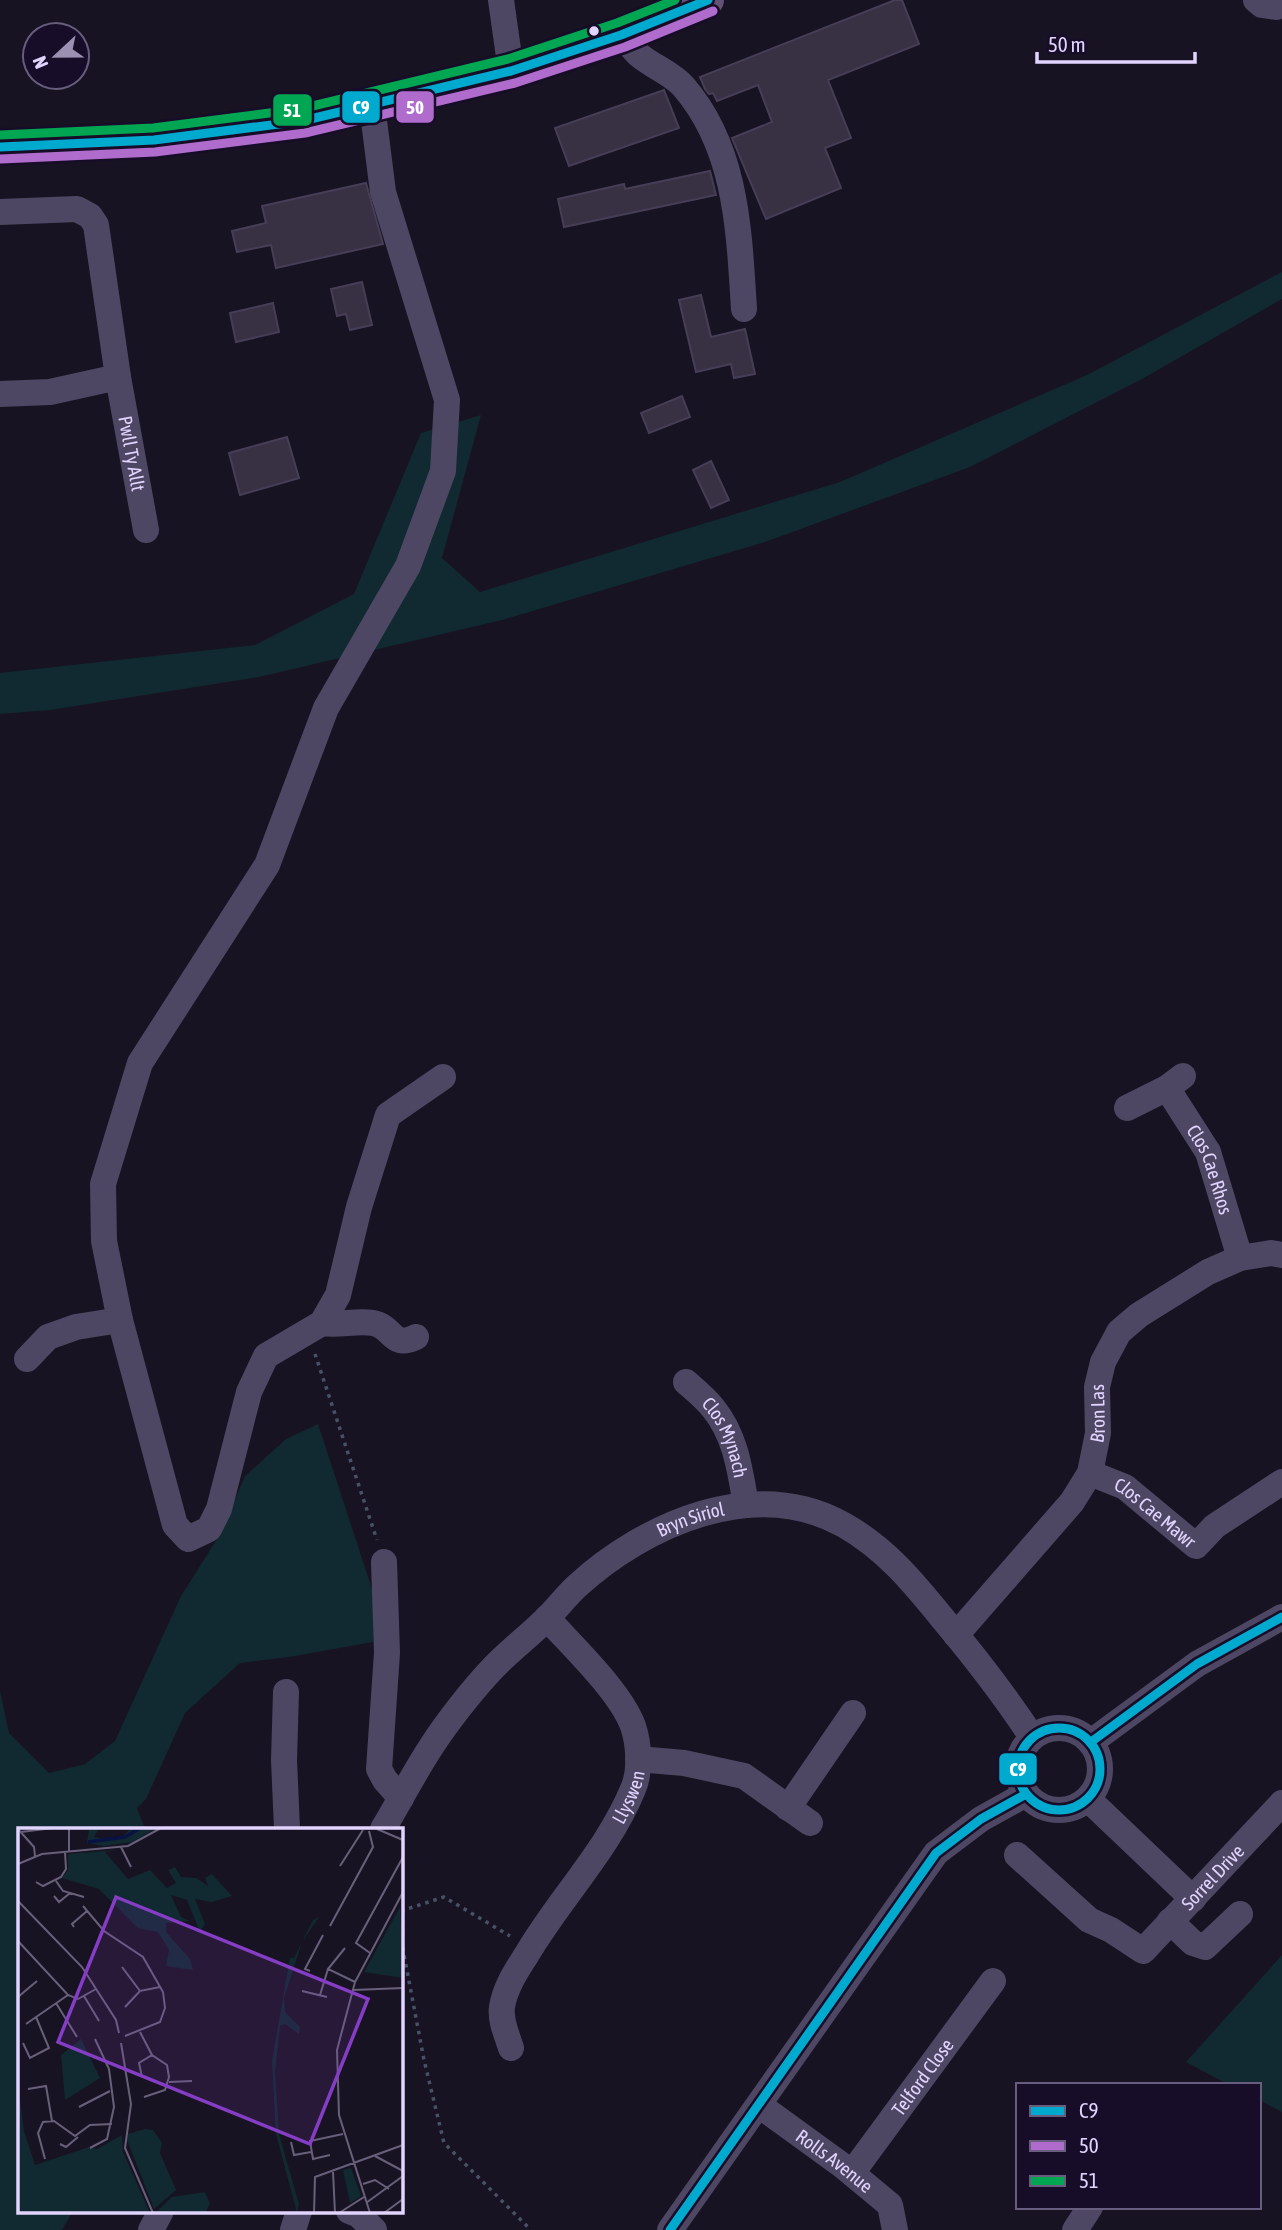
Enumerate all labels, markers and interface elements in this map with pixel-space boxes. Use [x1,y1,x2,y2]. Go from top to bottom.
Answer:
north arrow [21,21,91,91]
scale bar [1037,21,1194,65]
unlabelled marker [587,24,601,38]
text: 50 m [1048,32,1086,56]
text: N [28,53,53,72]
line badge: C9 [341,90,381,124]
line badge: 50 [395,90,435,124]
line badge: 51 [272,93,313,127]
text: C9 [352,96,370,118]
text: 50 [406,96,424,118]
text: 51 [283,99,301,121]
street label: Pwll Ty Allt [114,414,150,493]
street label: Clos Cae Rhos [1182,1120,1237,1217]
street label: Bron Las [1085,1384,1109,1445]
street label: Clos Mynach [698,1392,752,1480]
street label: Clos Cae Mawr [1112,1473,1201,1552]
street label: Bryn Siriol [653,1497,726,1541]
line badge: C9 [998,1752,1038,1786]
text: C9 [1009,1758,1027,1780]
street label: Llyswen [607,1769,649,1827]
inset map [18,1828,402,2212]
street label: Sorrel Drive [1177,1840,1248,1914]
street label: Telford Close [887,2034,958,2120]
legend [1016,2083,1261,2209]
text: C9 [1079,2098,1098,2122]
street label: Rolls Avenue [792,2125,877,2197]
text: 50 [1079,2133,1099,2157]
text: 51 [1079,2168,1099,2192]

